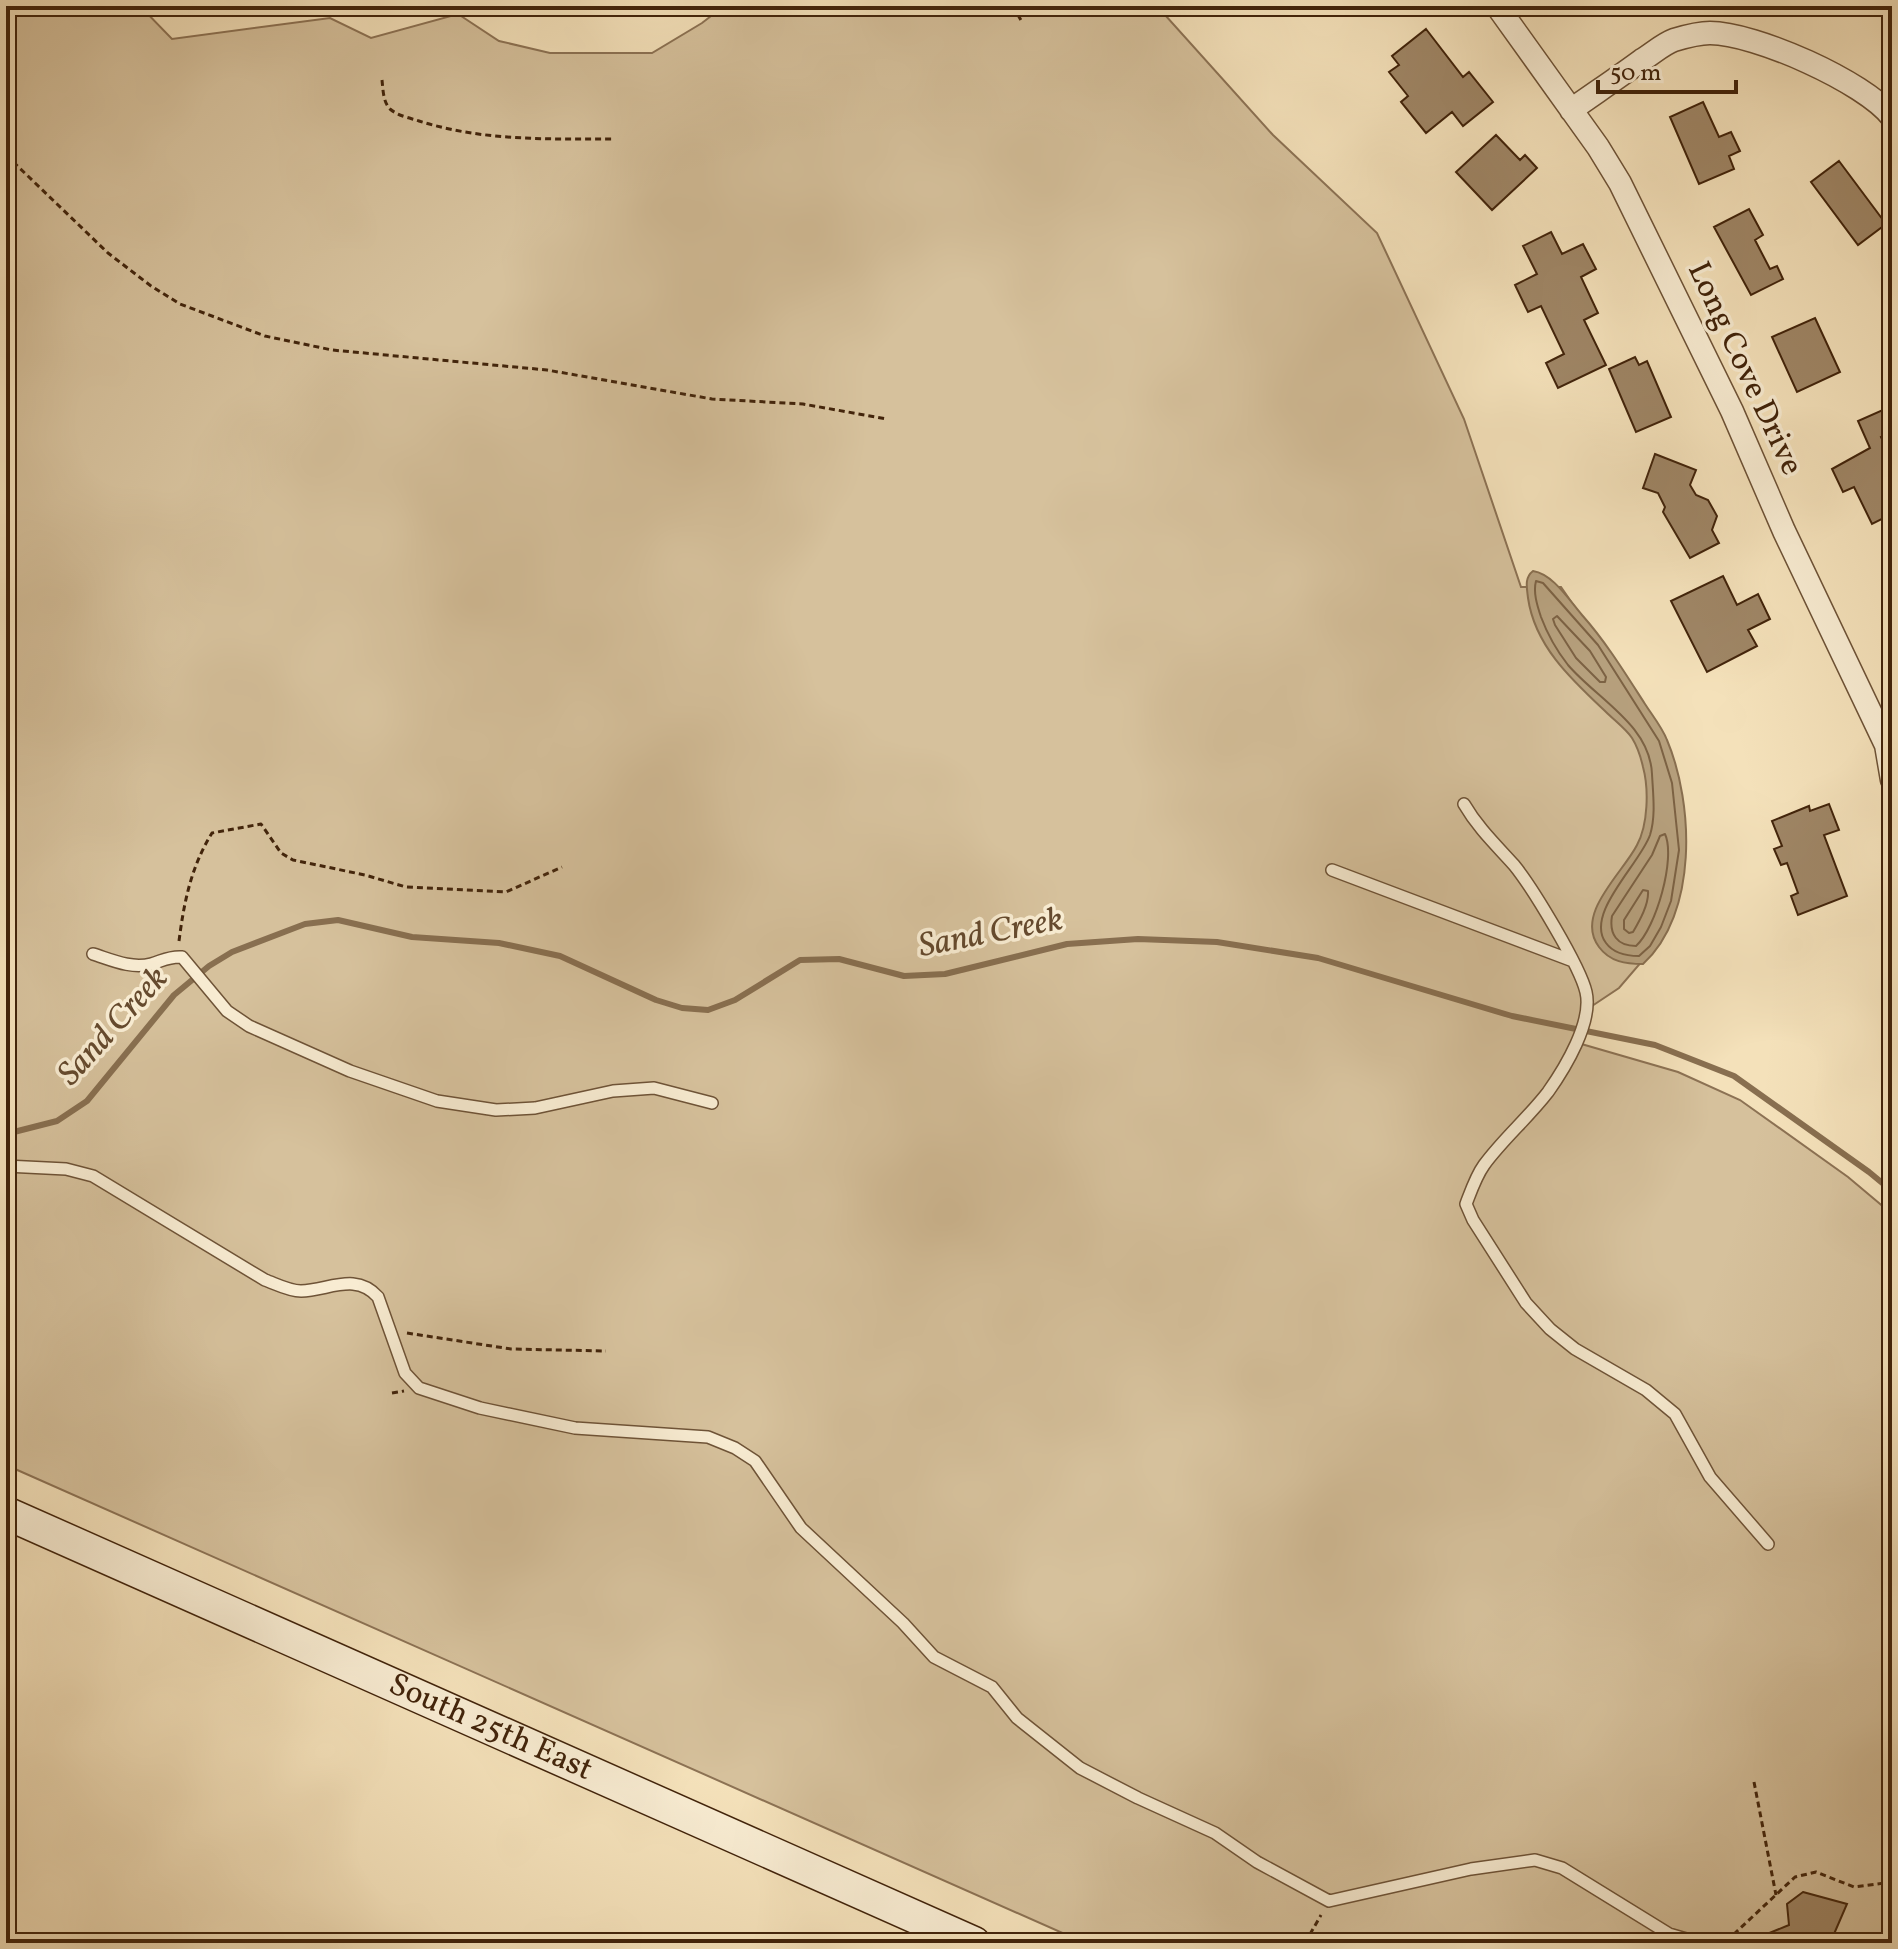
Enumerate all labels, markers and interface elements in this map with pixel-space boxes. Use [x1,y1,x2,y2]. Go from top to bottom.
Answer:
scale bar [1598,44,1736,94]
text: 50 m [1610,57,1662,91]
street label: Long Cove Drive [1675,255,1813,483]
water label: Sand Creek [915,897,1067,971]
water label: Sand Creek [48,957,180,1097]
street label: South 25th East [381,1664,599,1793]

